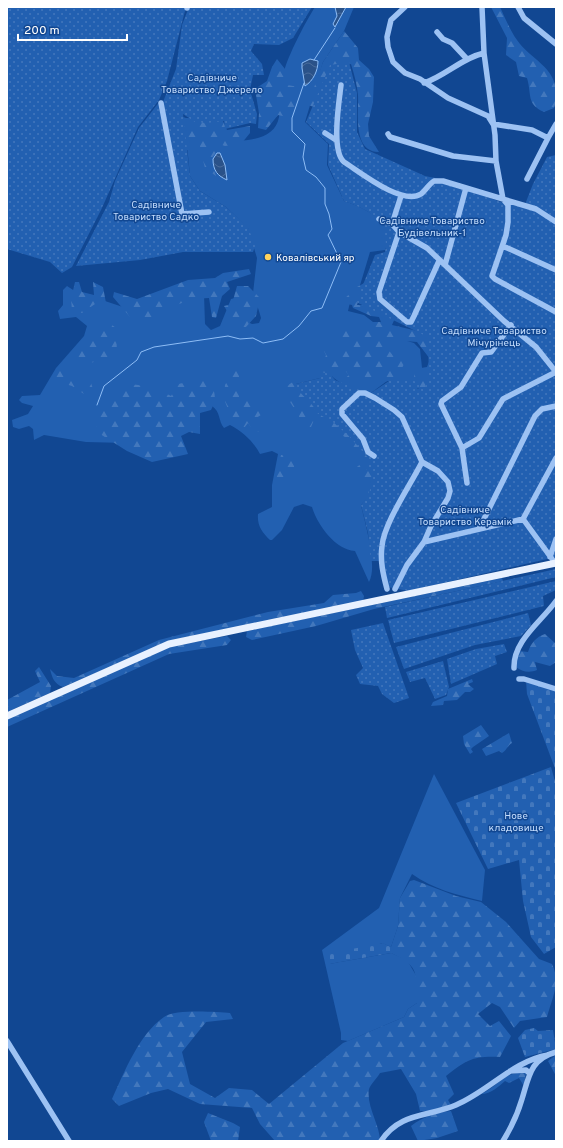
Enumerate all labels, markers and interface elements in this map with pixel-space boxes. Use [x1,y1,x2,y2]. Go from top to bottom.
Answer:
scale bar [18,16,127,42]
text: 200 m [24,23,60,39]
park label: Садівниче Товариство Джерело [161,72,263,97]
park label: Садівниче Товариство Садко [113,199,199,224]
park label: Садівниче Товариство Будівельник-1 [379,215,485,240]
marker: Ковалівський яр [263,252,273,262]
place label: Ковалівський яр [276,252,355,265]
park label: Садівниче Товариство Мічурінець [441,325,547,350]
park label: Садівниче Товариство Керамік [418,504,512,529]
park label: Нове кладовище [488,810,544,835]

